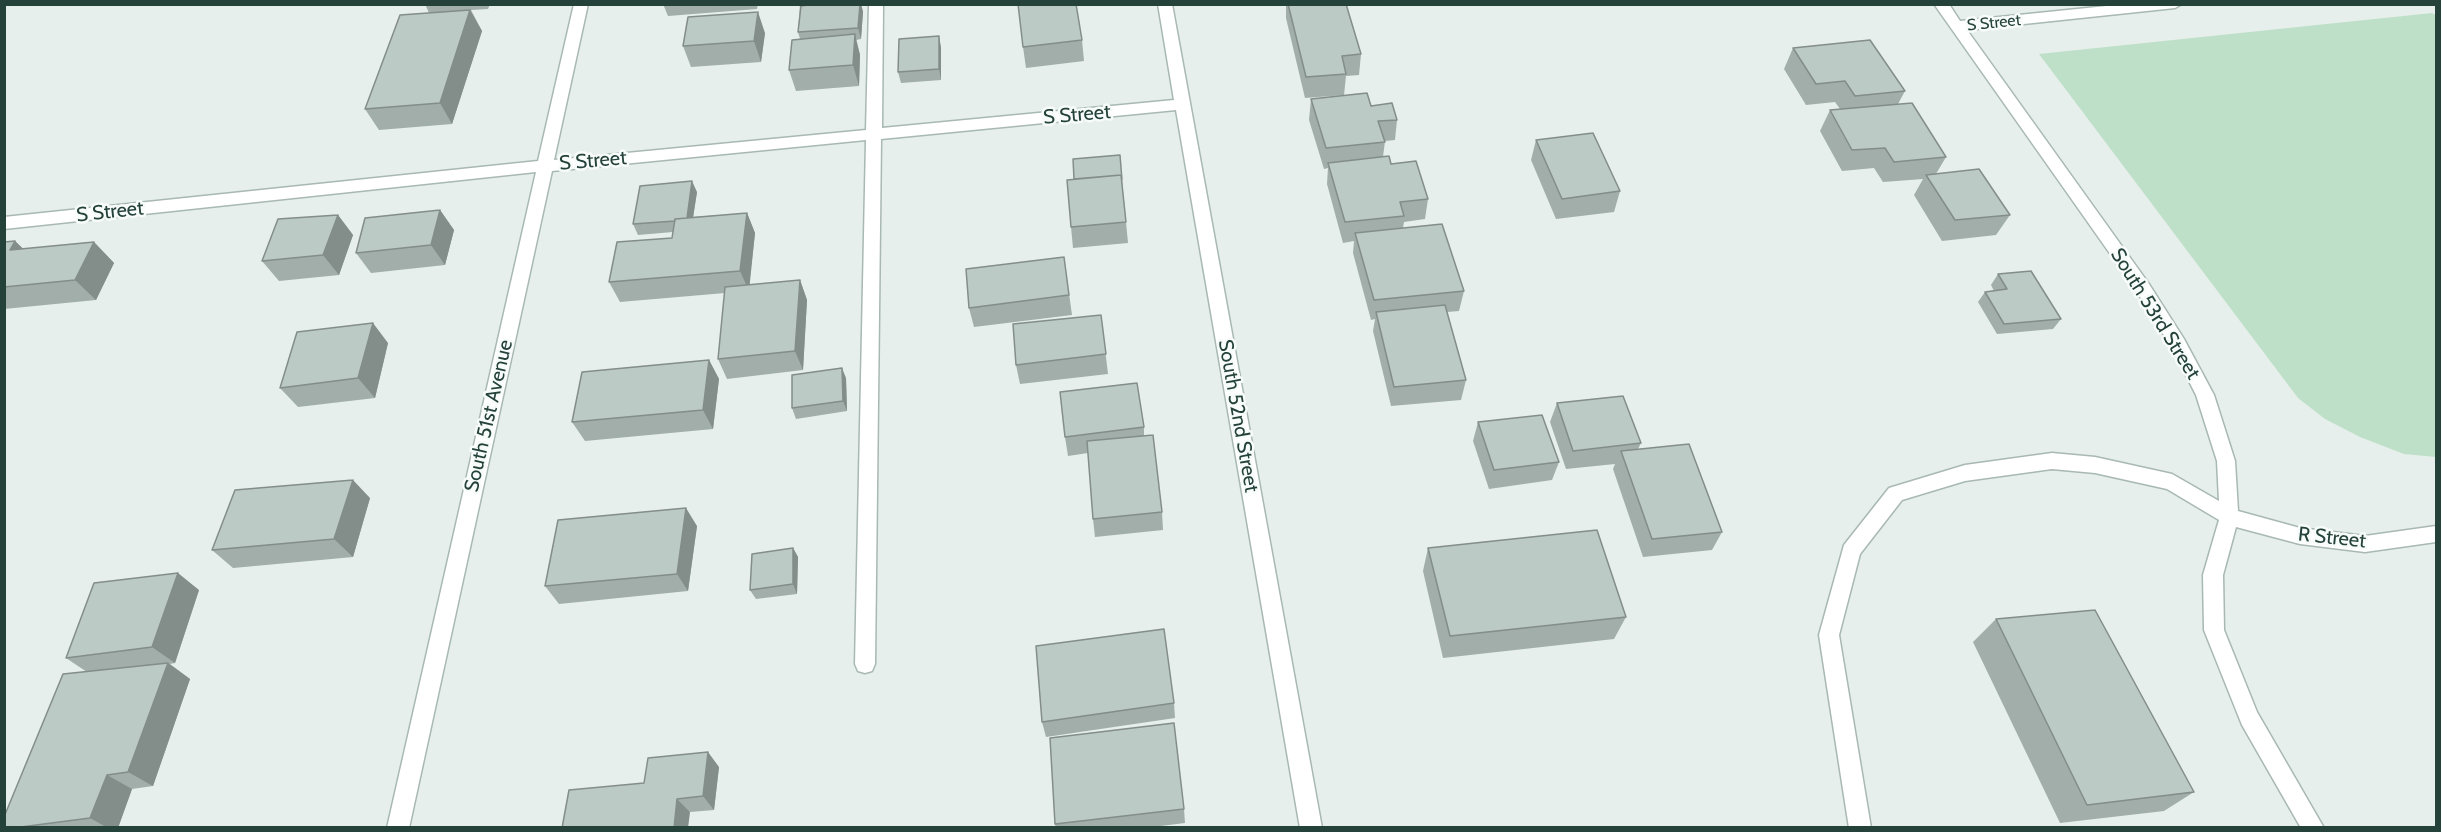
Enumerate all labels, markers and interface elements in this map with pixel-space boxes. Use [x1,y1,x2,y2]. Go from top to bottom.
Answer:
street label: S Street [1966,11,2022,35]
street label: S Street [1042,100,1112,130]
street label: S Street [558,146,628,176]
street label: S Street [75,197,145,227]
street label: South 53rd Street [2105,244,2205,384]
street label: South 51st Avenue [460,338,518,494]
street label: South 52nd Street [1213,338,1263,494]
street label: R Street [2297,523,2367,553]

